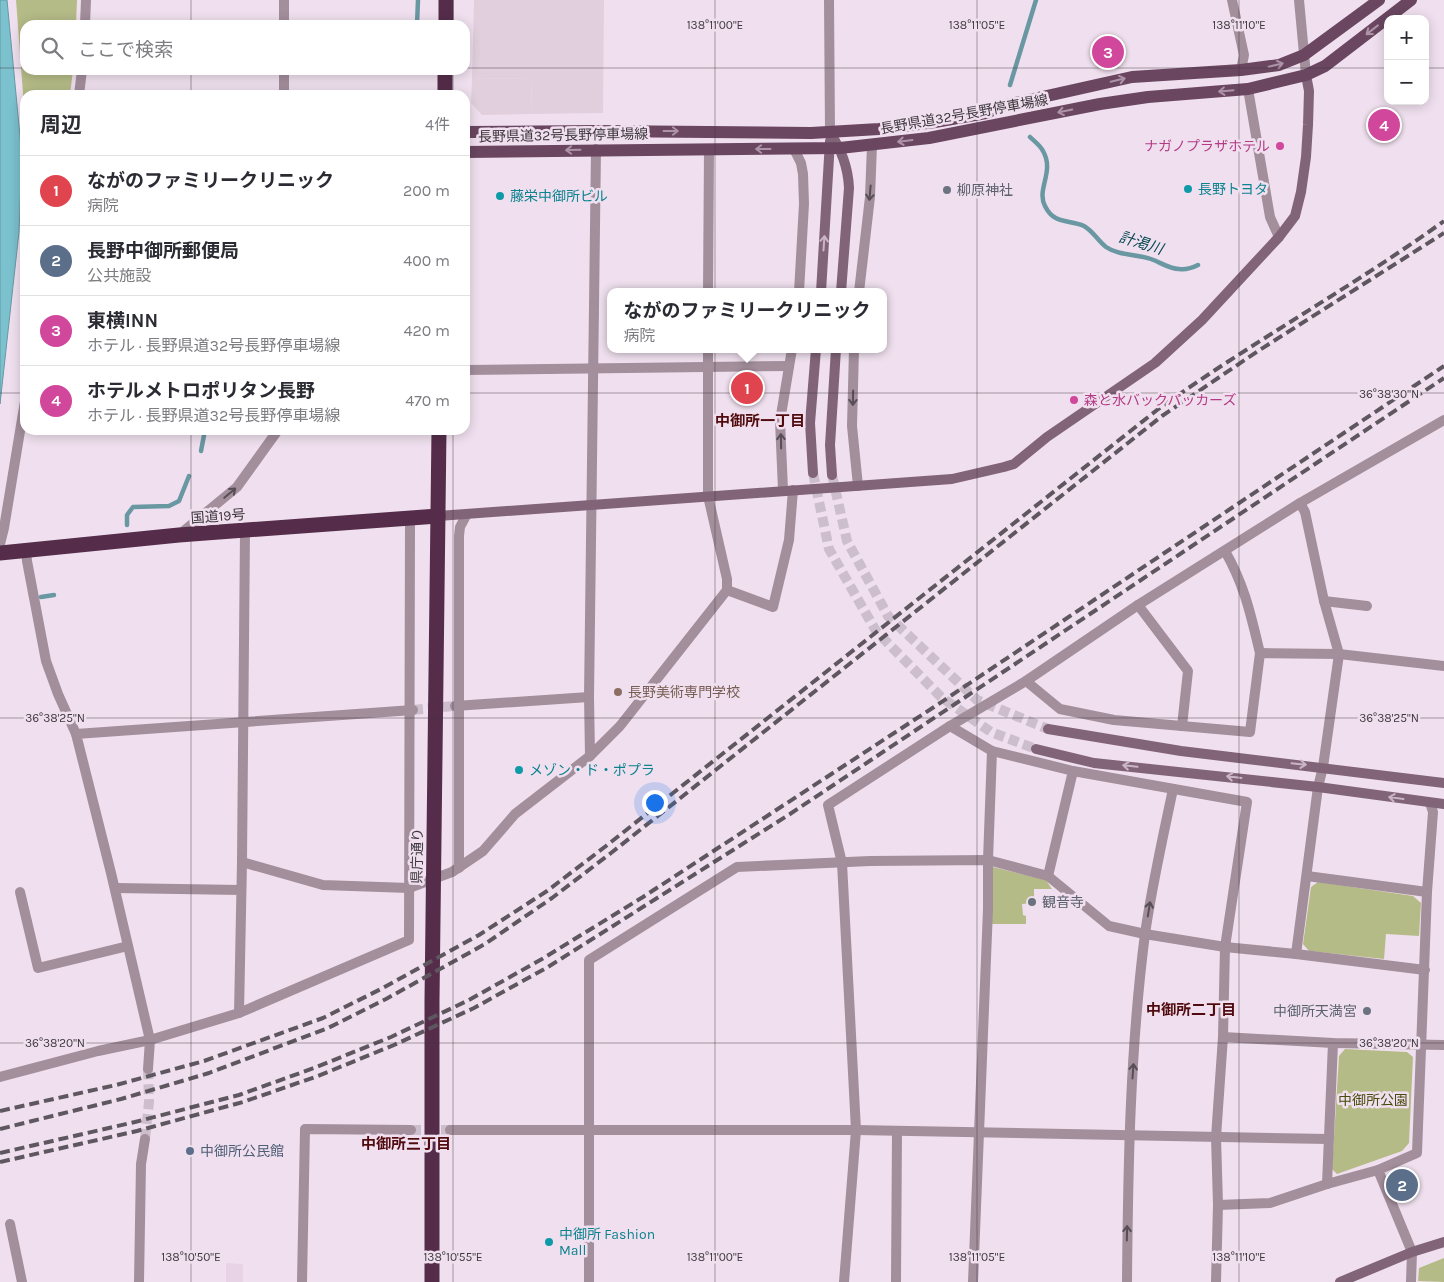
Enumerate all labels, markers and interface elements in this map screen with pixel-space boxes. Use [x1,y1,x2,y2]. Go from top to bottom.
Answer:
map controls [1384,15,1429,105]
button: + [1384,15,1429,60]
text: 138°11'00"E [687,18,743,32]
text: 138°11'05"E [949,18,1005,32]
text: 138°11'10"E [1212,18,1266,32]
search box [20,20,470,75]
one-way arrow [1366,24,1379,35]
pin: 3 [1092,33,1124,71]
icon: search [38,34,66,62]
text: ここで検索 [78,39,173,61]
one-way arrow [1267,59,1283,69]
button: − [1384,60,1429,105]
one-way arrow [1110,75,1126,84]
one-way arrow [1218,86,1234,95]
street label: 長野県道32号長野停車場線 [879,91,1049,138]
pin: 4 [1368,106,1400,144]
one-way arrow [1057,107,1073,117]
text: 周辺 [40,113,82,137]
text: 4件 [425,115,450,134]
street label: 長野県道32号長野停車場線 [478,126,648,145]
one-way arrow [663,127,679,136]
one-way arrow [898,136,914,146]
place label: ナガノプラザホテル [1144,138,1270,155]
marker: ナガノプラザホテル [1274,140,1286,152]
one-way arrow [755,144,772,154]
one-way arrow [566,145,582,155]
text: ながのファミリークリニック [87,170,334,192]
text: 1 [53,181,59,200]
text: 200 m [403,181,450,200]
place label: 長野トヨタ [1198,181,1268,198]
place label: 柳原神社 [957,182,1013,199]
marker: 長野トヨタ [1182,183,1194,195]
marker: 柳原神社 [941,184,953,196]
one-way arrow [866,185,875,201]
place label: 藤栄中御所ビル [510,188,608,205]
marker: 藤栄中御所ビル [494,190,506,202]
text: 病院 [87,196,119,215]
water label: 計渇川 [1117,228,1167,259]
one-way arrow [819,235,828,251]
text: 長野中御所郵便局 [87,240,239,262]
text: 2 [51,251,61,270]
text: 400 m [403,251,450,270]
text: 公共施設 [87,266,151,285]
popup [607,288,887,353]
text: ながのファミリークリニック [623,300,871,322]
text: 東横INN [87,310,158,332]
text: 3 [51,321,61,340]
text: 420 m [404,321,450,340]
text: 病院 [623,326,656,345]
text: ホテル · 長野県道32号長野停車場線 [87,336,340,355]
pin: 1 [731,369,763,407]
text: ホテルメトロポリタン長野 [87,380,315,402]
text: 36°38'30"N [1359,387,1419,401]
one-way arrow [848,390,857,406]
text: 4 [51,391,61,410]
text: 470 m [405,391,450,410]
place label: 森と水バックパッカーズ [1084,392,1237,409]
marker: 森と水バックパッカーズ [1068,394,1080,406]
text: ホテル · 長野県道32号長野停車場線 [87,406,340,425]
district label: 中御所一丁目 [715,412,805,430]
one-way arrow [776,434,786,450]
one-way arrow [223,487,236,498]
street label: 国道19号 [190,506,246,527]
place label: 長野美術専門学校 [628,684,740,701]
marker: 長野美術専門学校 [612,686,624,698]
text: 36°38'25"N [25,711,85,725]
text: 36°38'25"N [1359,711,1419,725]
one-way arrow [1291,760,1307,769]
one-way arrow [1122,761,1138,771]
place label: メゾン・ド・ポプラ [529,762,655,779]
marker: メゾン・ド・ポプラ [513,764,525,776]
one-way arrow [1227,772,1243,782]
your location [642,790,668,816]
one-way arrow [1388,793,1404,803]
street label: 県庁通り [409,828,426,884]
place label: 観音寺 [1042,894,1084,911]
marker: 観音寺 [1026,896,1038,908]
one-way arrow [1144,902,1154,918]
district label: 中御所二丁目 [1146,1001,1236,1019]
place label: 中御所天満宮 [1273,1003,1357,1020]
marker: 中御所天満宮 [1361,1005,1373,1017]
text: 36°38'20"N [25,1036,85,1050]
text: 36°38'20"N [1359,1036,1419,1050]
one-way arrow [1129,1063,1138,1079]
park label: 中御所公園 [1338,1092,1408,1109]
district label: 中御所三丁目 [361,1135,451,1153]
place label: 中御所公民館 [200,1143,284,1160]
marker: 中御所公民館 [184,1145,196,1157]
pin: 2 [1386,1166,1418,1204]
place label: 中御所 Fashion Mall [559,1226,655,1259]
one-way arrow [1122,1226,1132,1242]
marker: 中御所 Fashion Mall [543,1236,555,1248]
text: 138°10'50"E [161,1250,221,1264]
text: 138°10'55"E [423,1250,483,1264]
text: 138°11'00"E [687,1250,743,1264]
text: 138°11'05"E [949,1250,1005,1264]
text: 138°11'10"E [1212,1250,1266,1264]

